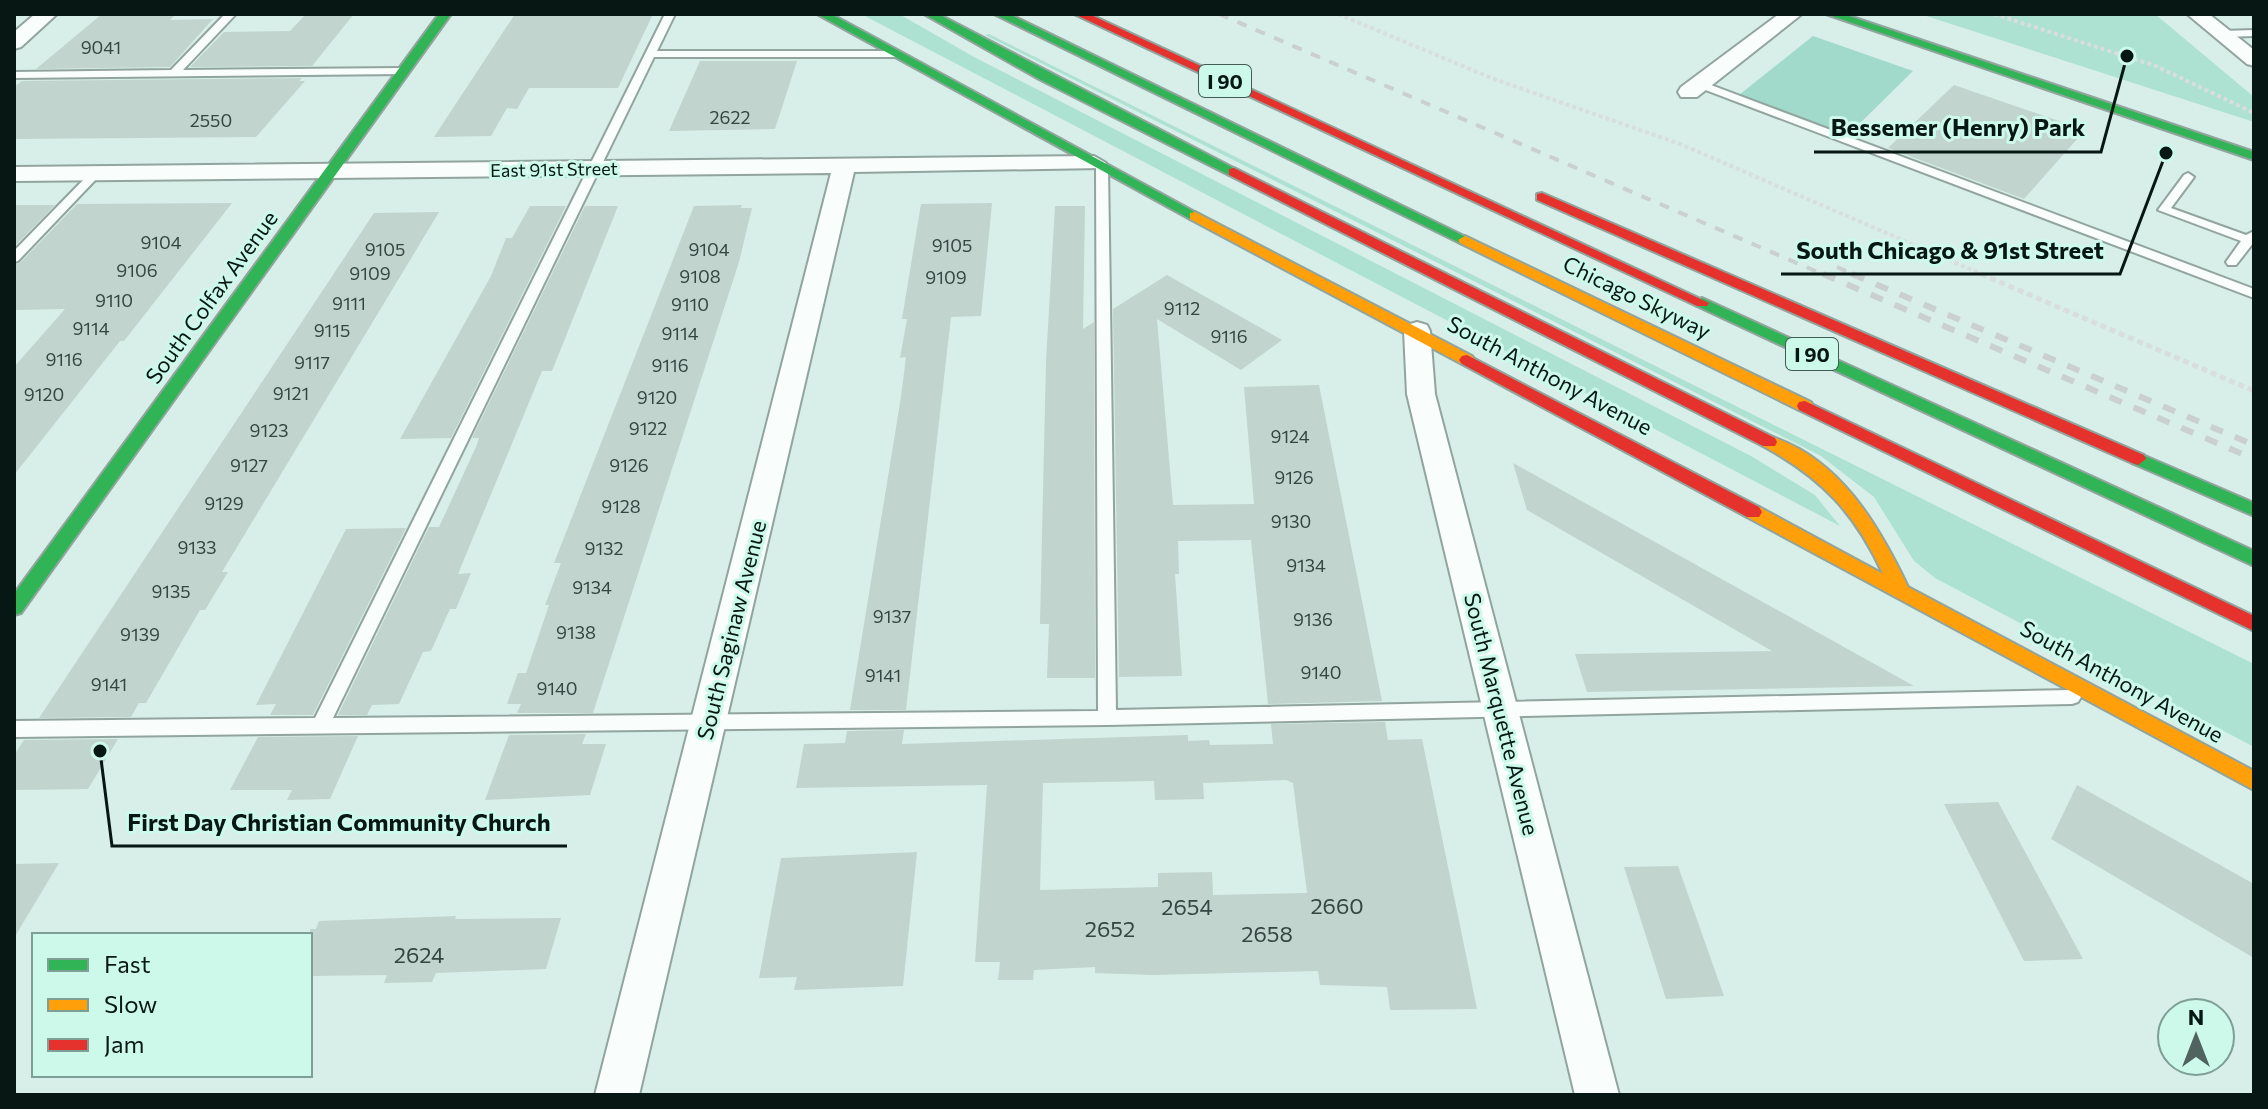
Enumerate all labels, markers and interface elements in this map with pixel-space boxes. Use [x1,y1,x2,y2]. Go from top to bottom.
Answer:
house number: 9041 [81,36,121,58]
road number: I 90 [1199,65,1251,97]
callout: Bessemer (Henry) Park [1814,104,2101,152]
house number: 2622 [710,106,750,128]
house number: 2550 [190,109,232,131]
text: Bessemer (Henry) Park [1831,112,2086,141]
street label: East 91st Street [490,157,618,181]
street label: South Colfax Avenue [139,205,283,389]
callout: South Chicago & 91st Street [1781,226,2120,274]
house number: 9104 [140,231,182,253]
house number: 9105 [932,234,972,256]
text: South Chicago & 91st Street [1796,235,2104,264]
house number: 9105 [365,238,405,260]
house number: 9104 [688,238,730,260]
street label: Chicago Skyway [1559,250,1715,344]
house number: 9106 [116,259,158,281]
house number: 9109 [349,262,391,284]
house number: 9108 [679,265,721,287]
house number: 9109 [925,266,967,288]
house number: 9110 [95,289,133,311]
house number: 9111 [332,292,366,314]
house number: 9110 [671,293,709,315]
house number: 9112 [1164,297,1200,319]
street label: South Anthony Avenue [1443,310,1657,440]
house number: 9114 [72,317,110,339]
house number: 9115 [314,319,350,341]
house number: 9114 [661,322,699,344]
house number: 9116 [1210,325,1248,347]
road number: I 90 [1786,338,1838,370]
house number: 9116 [45,348,83,370]
house number: 9117 [294,351,330,373]
house number: 9116 [651,354,689,376]
house number: 9121 [273,382,309,404]
house number: 9120 [24,383,64,405]
house number: 9120 [637,386,677,408]
house number: 9122 [629,417,667,439]
house number: 9123 [250,419,288,441]
house number: 9124 [1270,425,1310,447]
house number: 9127 [230,454,268,476]
house number: 9126 [609,454,649,476]
house number: 9126 [1274,466,1314,488]
house number: 9129 [204,492,244,514]
house number: 9128 [601,495,641,517]
house number: 9130 [1271,510,1311,532]
street label: South Saginaw Avenue [691,517,771,743]
house number: 9133 [177,536,217,558]
house number: 9132 [585,537,623,559]
house number: 9134 [1286,554,1326,576]
house number: 9134 [572,576,612,598]
house number: 9135 [151,580,191,602]
street label: South Marquette Avenue [1459,590,1545,838]
house number: 9137 [873,605,911,627]
house number: 9136 [1293,608,1333,630]
street label: South Anthony Avenue [2016,614,2228,748]
house number: 9138 [556,621,596,643]
house number: 9139 [120,623,160,645]
house number: 9140 [1300,661,1342,683]
house number: 9141 [865,664,901,686]
house number: 9141 [91,673,127,695]
house number: 9140 [536,677,578,699]
callout: First Day Christian Community Church [112,798,567,846]
text: First Day Christian Community Church [127,807,551,836]
house number: 2660 [1310,892,1364,919]
house number: 2654 [1161,893,1213,920]
house number: 2652 [1085,915,1135,942]
house number: 2658 [1241,920,1293,947]
legend [32,933,312,1077]
house number: 2624 [394,941,444,968]
text: Fast [104,949,151,978]
text: Slow [104,989,157,1018]
north arrow [2156,997,2236,1077]
text: N [2188,1003,2204,1030]
text: Jam [104,1029,144,1058]

